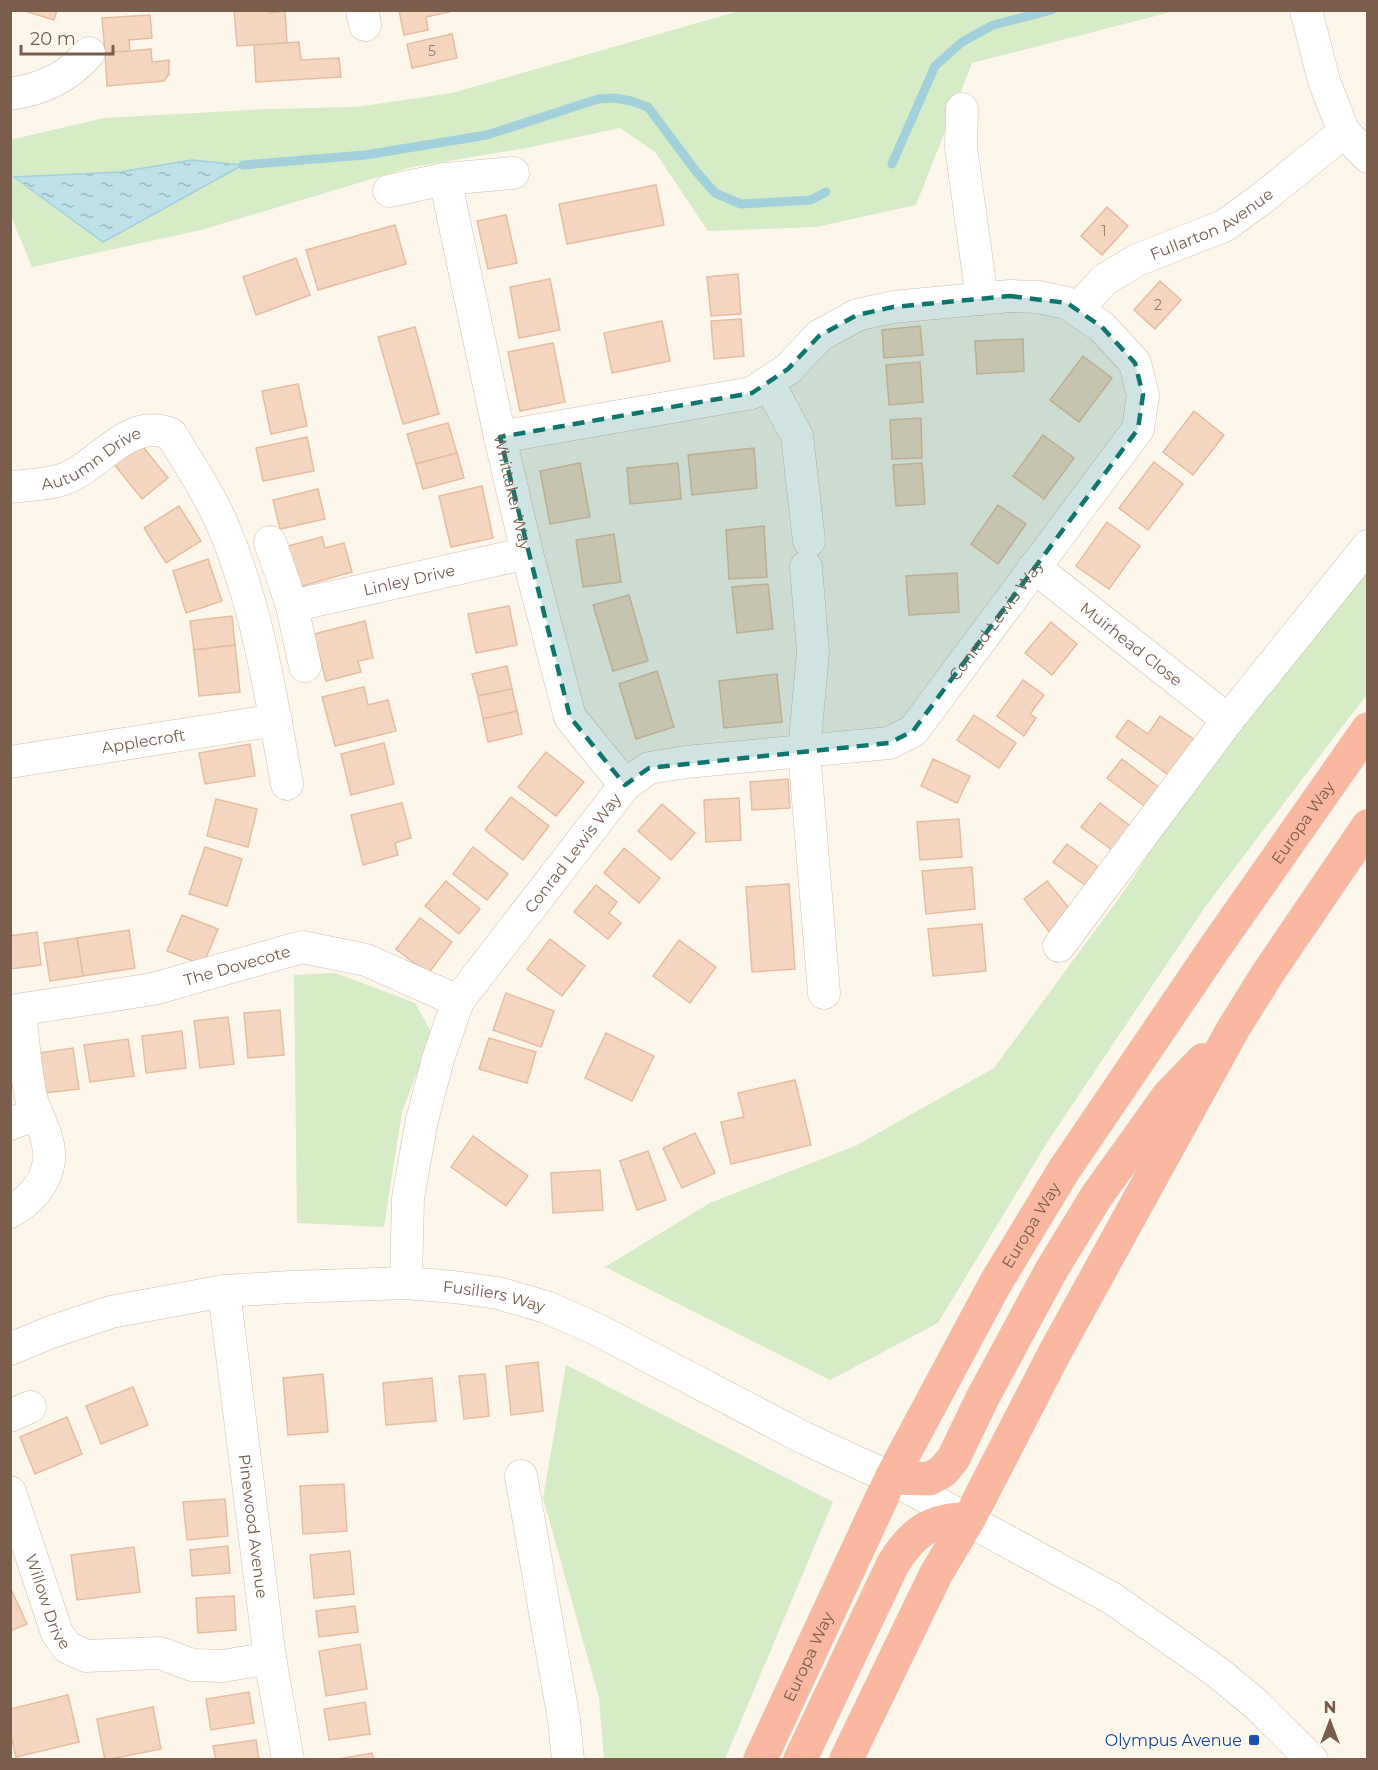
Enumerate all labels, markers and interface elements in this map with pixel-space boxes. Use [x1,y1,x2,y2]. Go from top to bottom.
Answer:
scale bar [21,18,112,56]
text: 20 m [30,28,76,50]
house number: 5 [428,42,436,60]
street label: Fullarton Avenue [1147,184,1277,264]
house number: 1 [1101,222,1107,240]
house number: 2 [1154,296,1162,314]
street label: Autumn Drive [40,423,144,494]
street label: Whittaker Way [490,432,535,552]
street label: Conrad Lewis Way [945,556,1048,684]
street label: Linley Drive [362,561,457,600]
street label: Muirhead Close [1076,598,1186,690]
street label: Applecroft [100,725,187,757]
street label: Europa Way [1267,777,1339,868]
street label: Conrad Lewis Way [521,789,625,917]
street label: The Dovecote [182,942,293,990]
street label: Europa Way [998,1179,1064,1272]
street label: Fusiliers Way [442,1277,548,1316]
street label: Pinewood Avenue [235,1453,271,1600]
street label: Willow Drive [21,1552,75,1653]
street label: Europa Way [779,1609,838,1705]
north arrow [1300,1692,1360,1752]
text: N [1324,1698,1336,1717]
place label: Olympus Avenue [1105,1731,1242,1750]
marker: Olympus Avenue [1247,1733,1261,1747]

